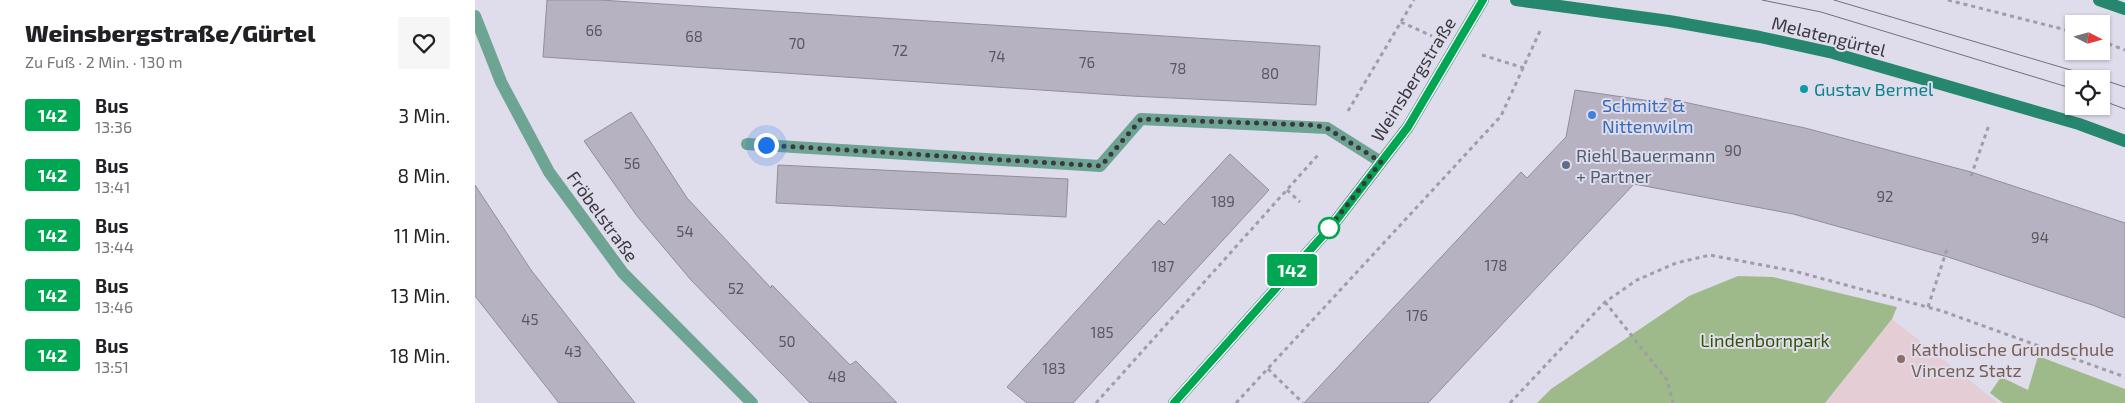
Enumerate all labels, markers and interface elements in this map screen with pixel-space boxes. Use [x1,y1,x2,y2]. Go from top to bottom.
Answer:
street label: Melatengürtel [1770,11,1889,61]
street label: Weinsbergstraße [1366,13,1460,145]
north arrow [2065,15,2110,60]
map controls [2065,15,2110,115]
button: heart [398,17,450,69]
text: Weinsbergstraße/Gürtel [25,18,315,47]
house number: 66 [585,21,603,39]
house number: 68 [685,27,703,45]
house number: 70 [789,34,805,52]
house number: 72 [892,41,908,59]
house number: 74 [989,47,1005,65]
text: Zu Fuß · 2 Min. · 130 m [25,52,183,71]
house number: 76 [1079,53,1095,71]
house number: 78 [1170,59,1186,77]
house number: 80 [1261,64,1279,82]
button: locate [2065,70,2110,115]
place label: Gustav Bermel [1814,78,1934,100]
marker: Gustav Bermel [1798,83,1810,95]
text: Bus [95,94,129,117]
place label: Schmitz & Nittenwilm [1602,94,1693,137]
text: 142 [38,104,67,126]
text: 3 Min. [398,104,450,127]
marker: Schmitz & Nittenwilm [1586,109,1598,121]
text: 13:36 [95,117,132,136]
your location [754,133,779,158]
house number: 90 [1724,141,1742,159]
place label: Riehl Bauermann + Partner [1576,144,1715,187]
text: Bus [95,154,129,177]
house number: 56 [624,154,640,172]
marker: Riehl Bauermann + Partner [1560,159,1572,171]
text: 142 [38,164,67,186]
text: 8 Min. [397,164,450,187]
street label: Fröbelstraße [563,166,643,266]
text: 13:41 [95,177,130,196]
house number: 92 [1876,187,1894,205]
house number: 189 [1211,192,1235,210]
text: Bus [95,214,129,237]
unlabelled marker [1318,217,1340,239]
house number: 54 [676,222,694,240]
text: 142 [38,224,67,246]
text: 11 Min. [394,224,450,247]
house number: 94 [2031,228,2049,246]
text: 13:44 [95,237,134,256]
line badge: 142 [1263,254,1321,286]
house number: 178 [1485,256,1507,274]
house number: 187 [1152,257,1175,275]
text: 142 [1277,259,1307,281]
text: Bus [95,274,129,297]
house number: 52 [728,279,744,297]
text: 142 [38,284,67,306]
text: 13 Min. [391,284,450,307]
text: 13:46 [95,297,133,316]
house number: 176 [1406,306,1428,324]
house number: 45 [521,310,539,328]
house number: 185 [1090,323,1114,341]
park label: Lindenbornpark [1700,329,1830,351]
house number: 50 [778,332,796,350]
text: Bus [95,334,129,357]
place label: Katholische Grundschule Vincenz Statz [1911,338,2114,381]
house number: 43 [564,342,582,360]
text: 142 [38,344,67,366]
text: 18 Min. [390,344,450,367]
marker: Katholische Grundschule Vincenz Statz [1895,353,1907,365]
text: 13:51 [95,357,129,376]
house number: 183 [1042,359,1066,377]
house number: 48 [828,367,846,385]

